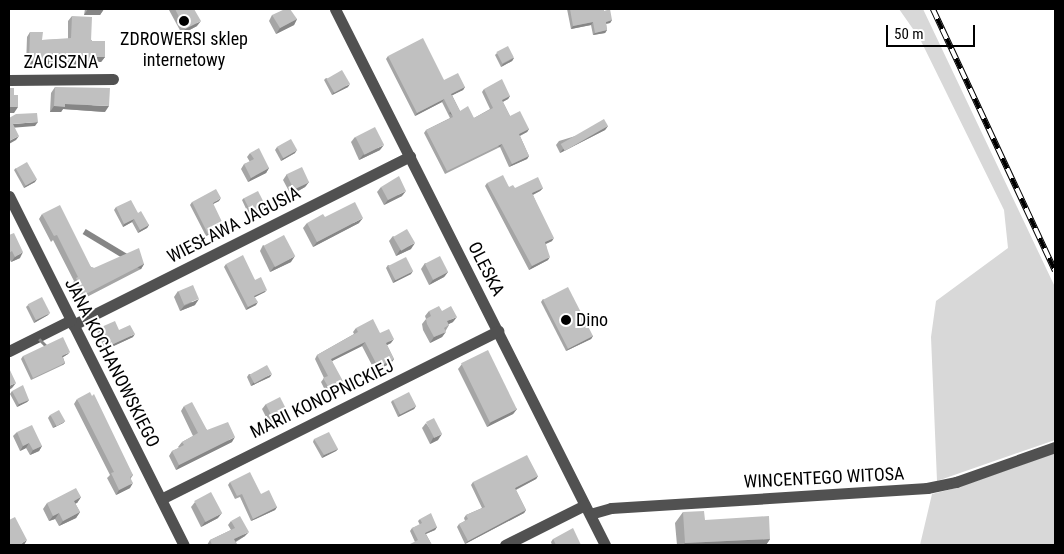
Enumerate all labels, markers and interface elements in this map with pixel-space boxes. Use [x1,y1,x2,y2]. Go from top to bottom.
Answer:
marker: ZDROWERSI sklep internetowy [178,15,190,27]
scale bar [889,15,978,47]
text: 50 m [894,25,924,43]
place label: ZDROWERSI sklep internetowy [120,29,248,72]
street label: ZACISZNA [24,51,98,73]
street label: WIESŁAWA JAGUSIA [164,182,304,268]
street label: OLESKA [463,238,509,300]
street label: JANA KOCHANOWSKIEGO [60,275,164,451]
place label: Dino [576,309,608,331]
marker: Dino [560,314,572,326]
street label: MARII KONOPNICKIEJ [247,355,397,443]
street label: WINCENTEGO WITOSA [743,463,905,493]

